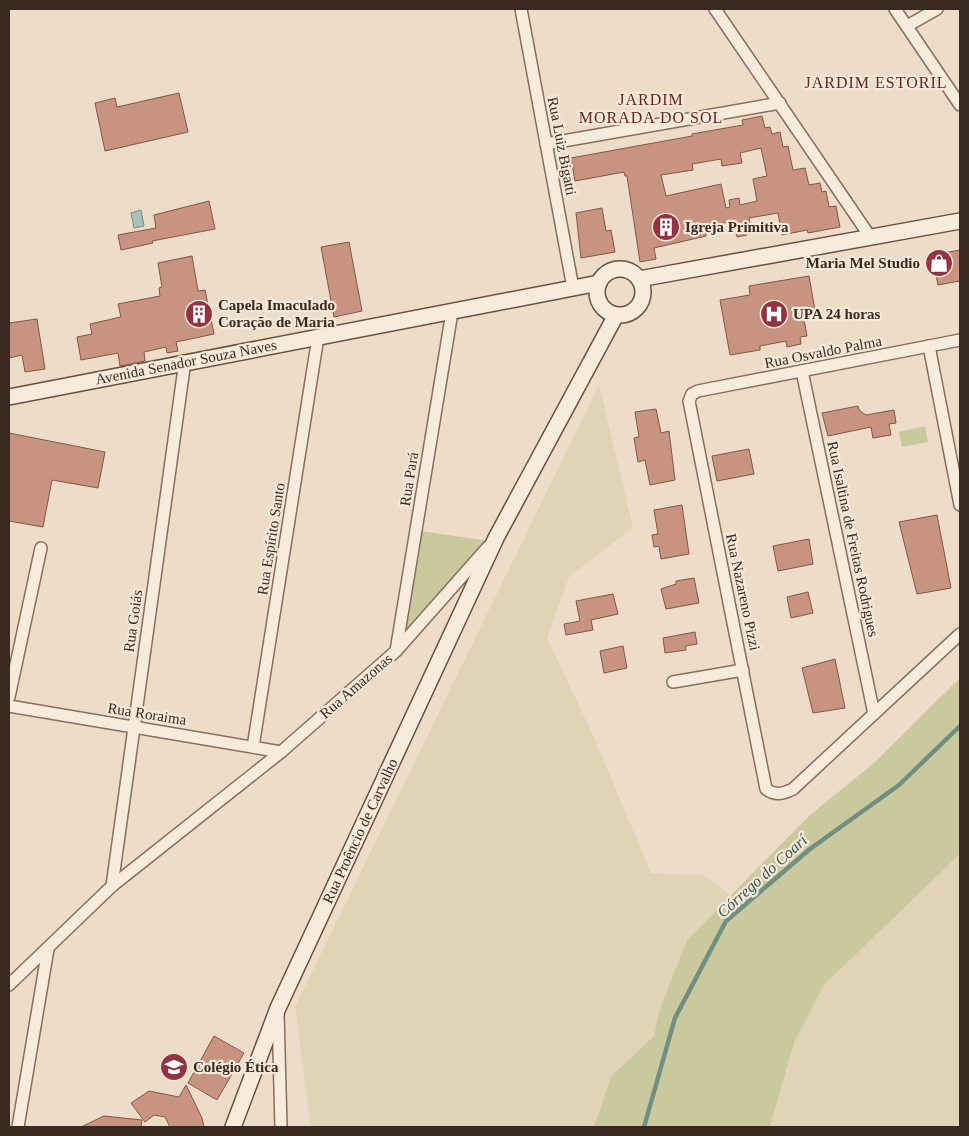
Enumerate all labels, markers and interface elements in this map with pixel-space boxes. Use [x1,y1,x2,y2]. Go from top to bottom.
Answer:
district label: JARDIM ESTORIL [804,74,948,91]
district label: JARDIM MORADA DO SOL [579,91,723,126]
street label: Rua Luiz Bigatti [545,95,579,197]
building icon: Igreja Primitiva [651,212,681,242]
place label: Igreja Primitiva [685,219,789,235]
shop icon: Maria Mel Studio [924,248,954,278]
place label: Maria Mel Studio [806,255,920,271]
place label: Capela Imaculado Coração de Maria [218,297,335,330]
building icon: Capela Imaculado Coração de Maria [184,299,214,329]
hospital icon: UPA 24 horas [759,299,789,329]
place label: UPA 24 horas [793,306,880,322]
street label: Rua Osvaldo Palma [763,333,883,371]
street label: Avenida Senador Souza Naves [94,337,278,387]
street label: Rua Isaltina de Freitas Rodrigues [824,440,882,639]
street label: Rua Pará [397,450,421,507]
street label: Rua Espírito Santo [254,482,288,596]
street label: Rua Nazareno Pizzi [723,532,763,652]
street label: Rua Goiás [121,589,145,653]
street label: Rua Amazonas [317,650,395,722]
street label: Rua Roraima [106,700,188,728]
street label: Rua Proêncio de Carvalho [319,756,401,906]
water label: Córrego do Coarí [714,830,812,922]
school or university icon: Colégio Ética [159,1052,189,1082]
place label: Colégio Ética [193,1059,279,1075]

